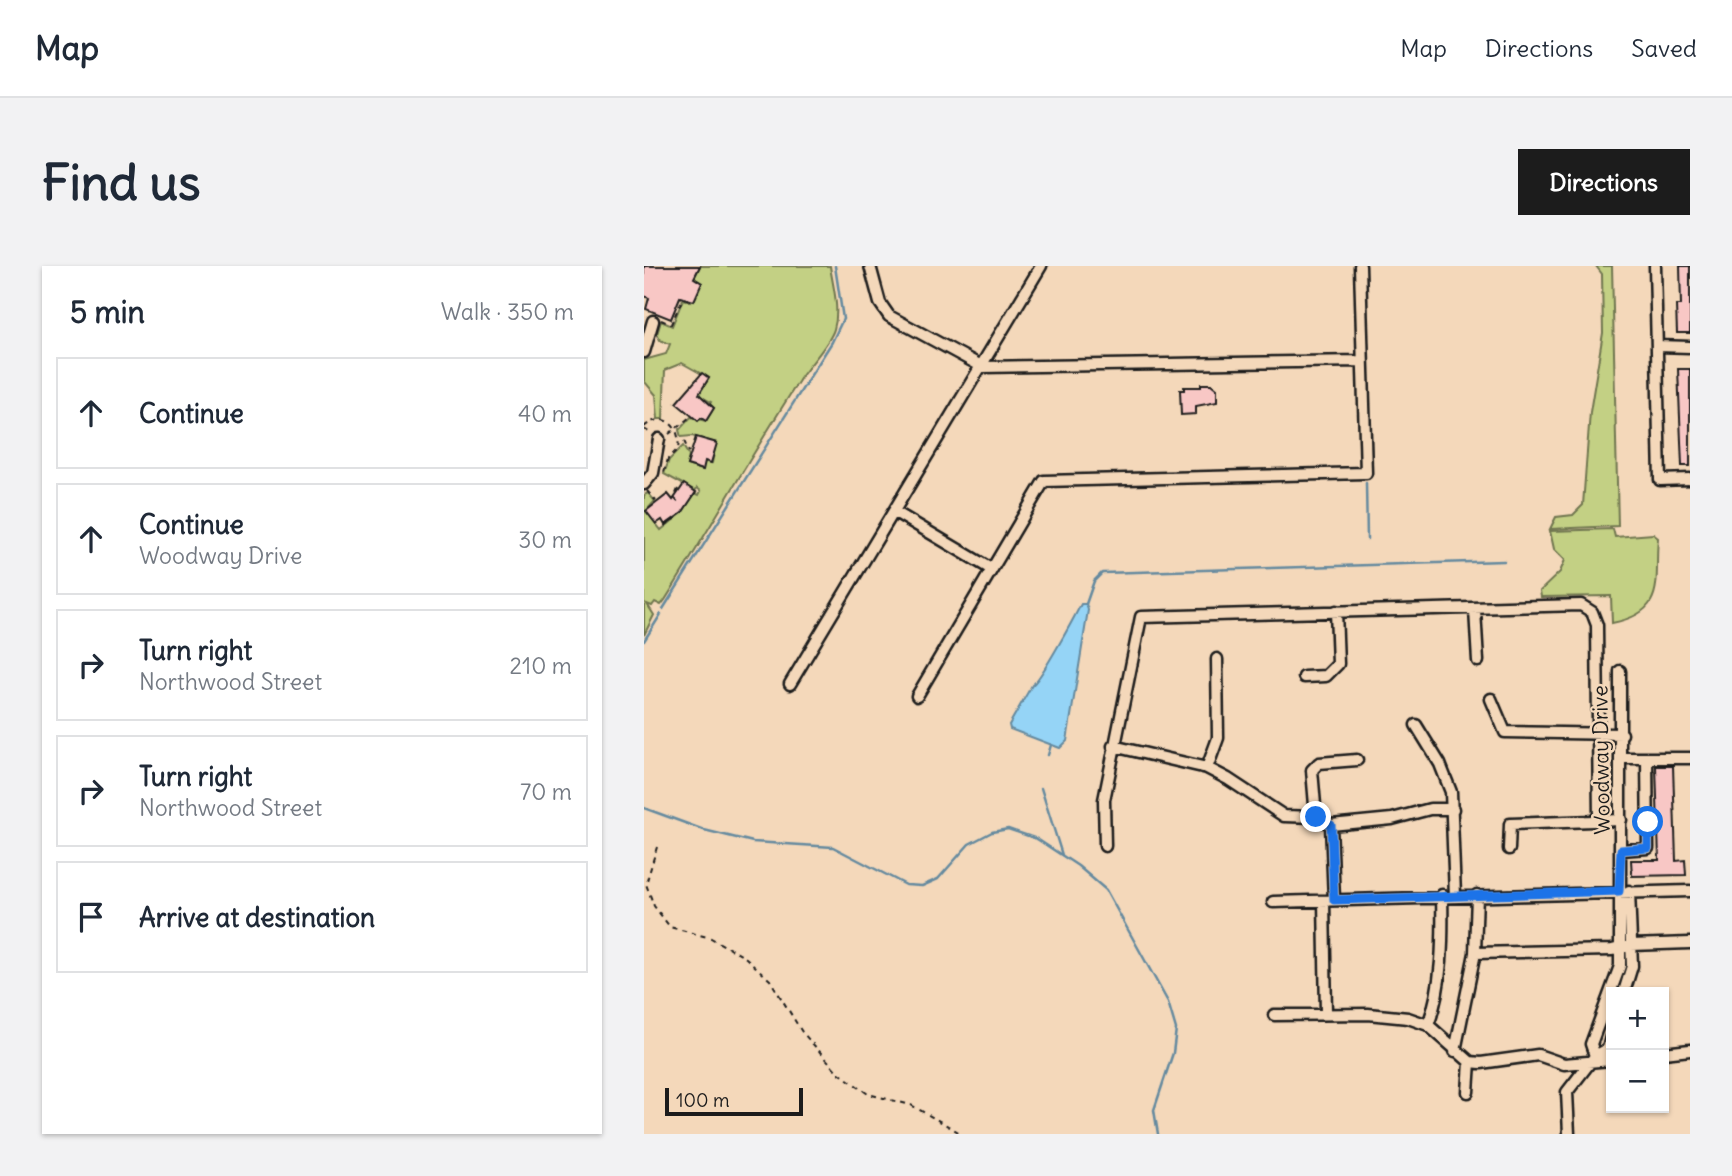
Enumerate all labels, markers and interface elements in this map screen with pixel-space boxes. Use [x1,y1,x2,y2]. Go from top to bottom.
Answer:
text: Map [35,27,99,69]
text: Map [1400,33,1447,63]
text: Directions [1485,33,1593,63]
text: Saved [1631,33,1697,63]
button: Directions [1518,149,1690,215]
text: Find us [42,152,200,213]
text: 5 min [70,293,145,331]
text: Walk · 350 m [441,297,574,326]
icon: ahead [72,394,110,432]
text: Continue [139,397,244,430]
text: 40 m [518,399,572,428]
text: Continue [139,508,244,541]
icon: ahead [72,520,110,558]
text: 30 m [518,525,572,554]
text: Woodway Drive [139,541,303,570]
text: Turn right [139,634,252,667]
icon: right [72,646,110,684]
text: 210 m [509,651,572,680]
text: Northwood Street [139,667,322,696]
street label: Woodway Drive [1586,685,1616,835]
text: Turn right [139,760,252,793]
icon: right [72,772,110,810]
text: 70 m [520,777,572,806]
text: Northwood Street [139,793,322,822]
route end [1300,801,1331,832]
route start [1632,806,1663,837]
icon: arrive [72,898,110,936]
text: Arrive at destination [139,901,375,934]
map controls [1606,987,1669,1113]
button: + [1606,987,1669,1050]
button: − [1606,1050,1669,1113]
scale bar [665,1085,803,1117]
text: 100 m [676,1088,730,1112]

